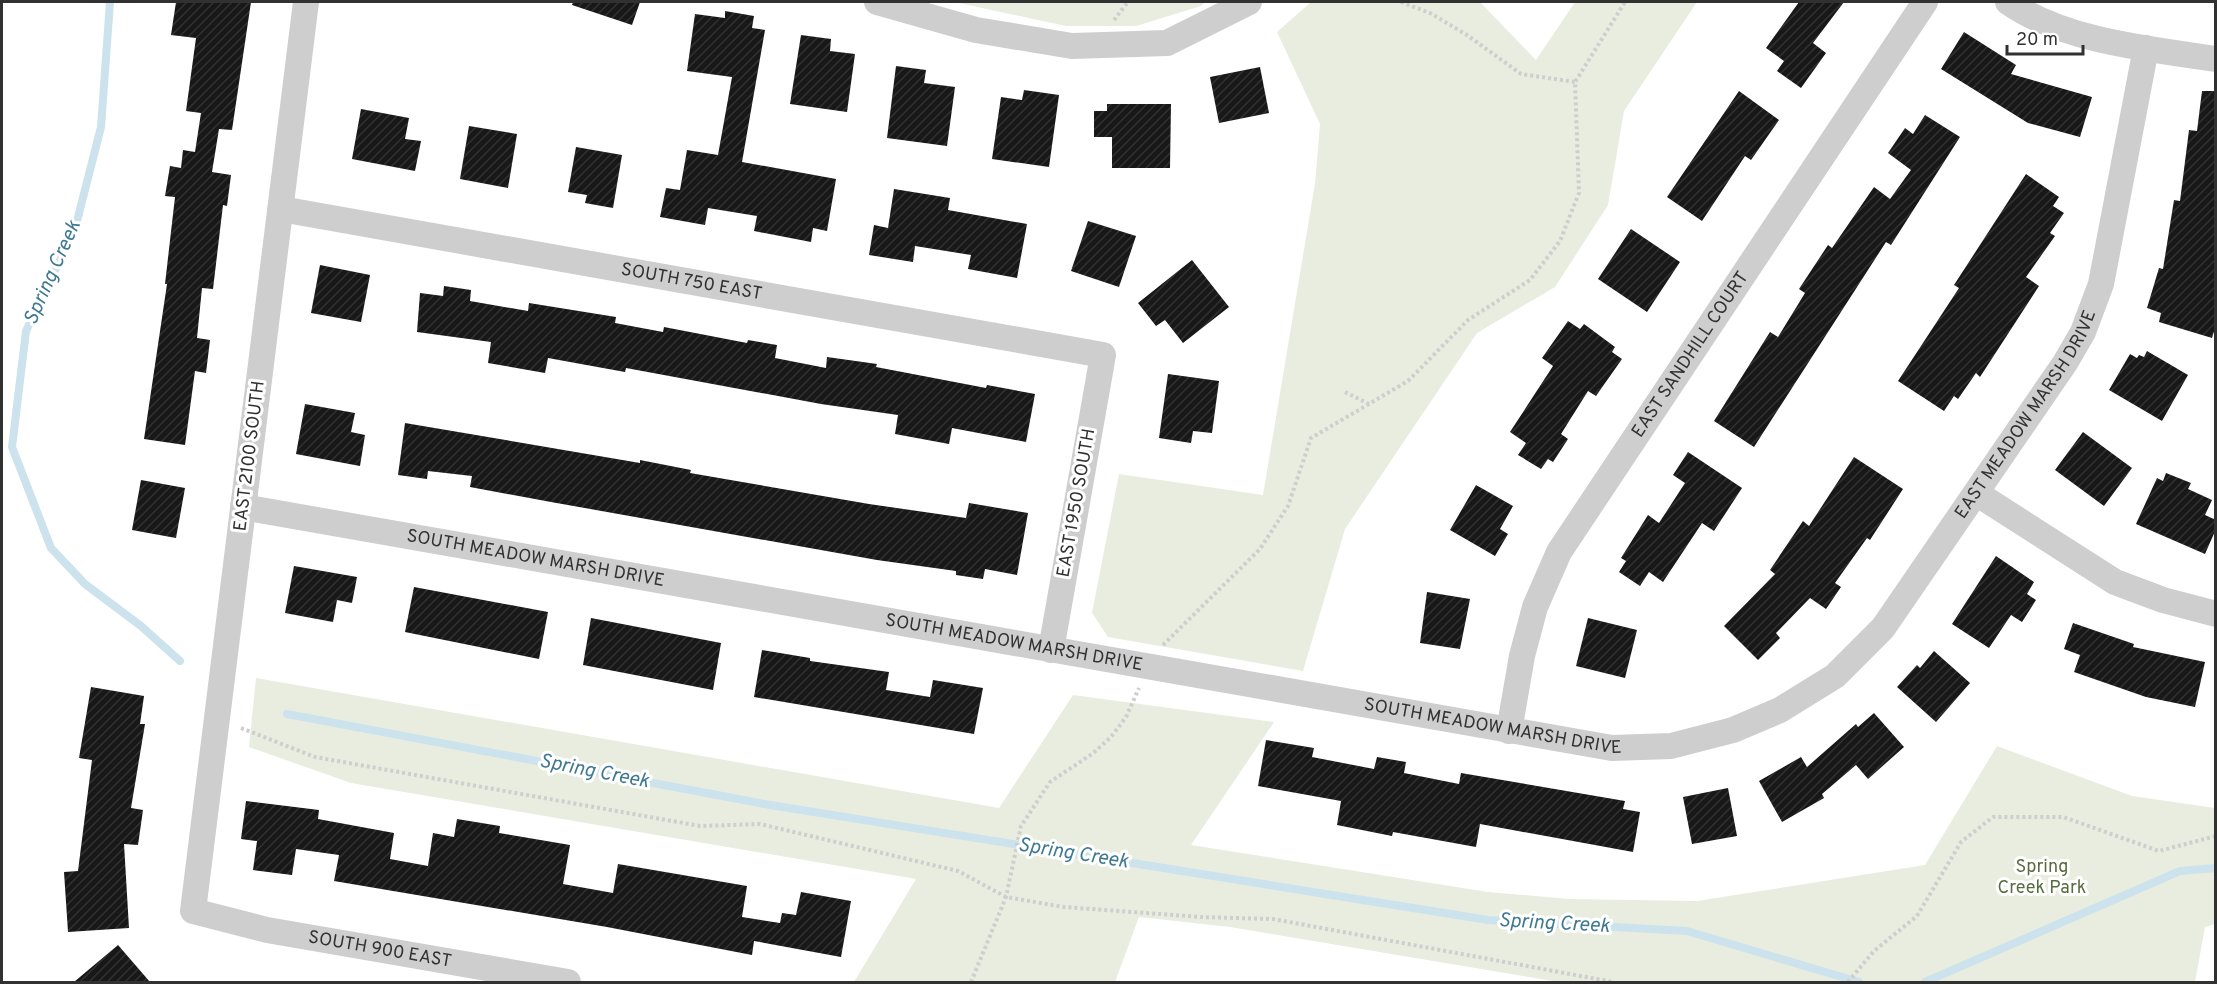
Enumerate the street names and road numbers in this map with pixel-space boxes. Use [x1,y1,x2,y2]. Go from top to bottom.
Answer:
street label: SOUTH 750 EAST [619,258,764,306]
street label: EAST SANDHILL COURT [1627,267,1754,442]
street label: EAST MEADOW MARSH DRIVE [1950,307,2102,523]
street label: EAST 2100 SOUTH [229,379,271,533]
street label: EAST 1950 SOUTH [1053,427,1101,579]
street label: SOUTH MEADOW MARSH DRIVE [405,525,666,592]
street label: SOUTH MEADOW MARSH DRIVE [883,609,1145,677]
street label: SOUTH MEADOW MARSH DRIVE [1362,693,1622,760]
street label: SOUTH 900 EAST [306,926,453,973]

